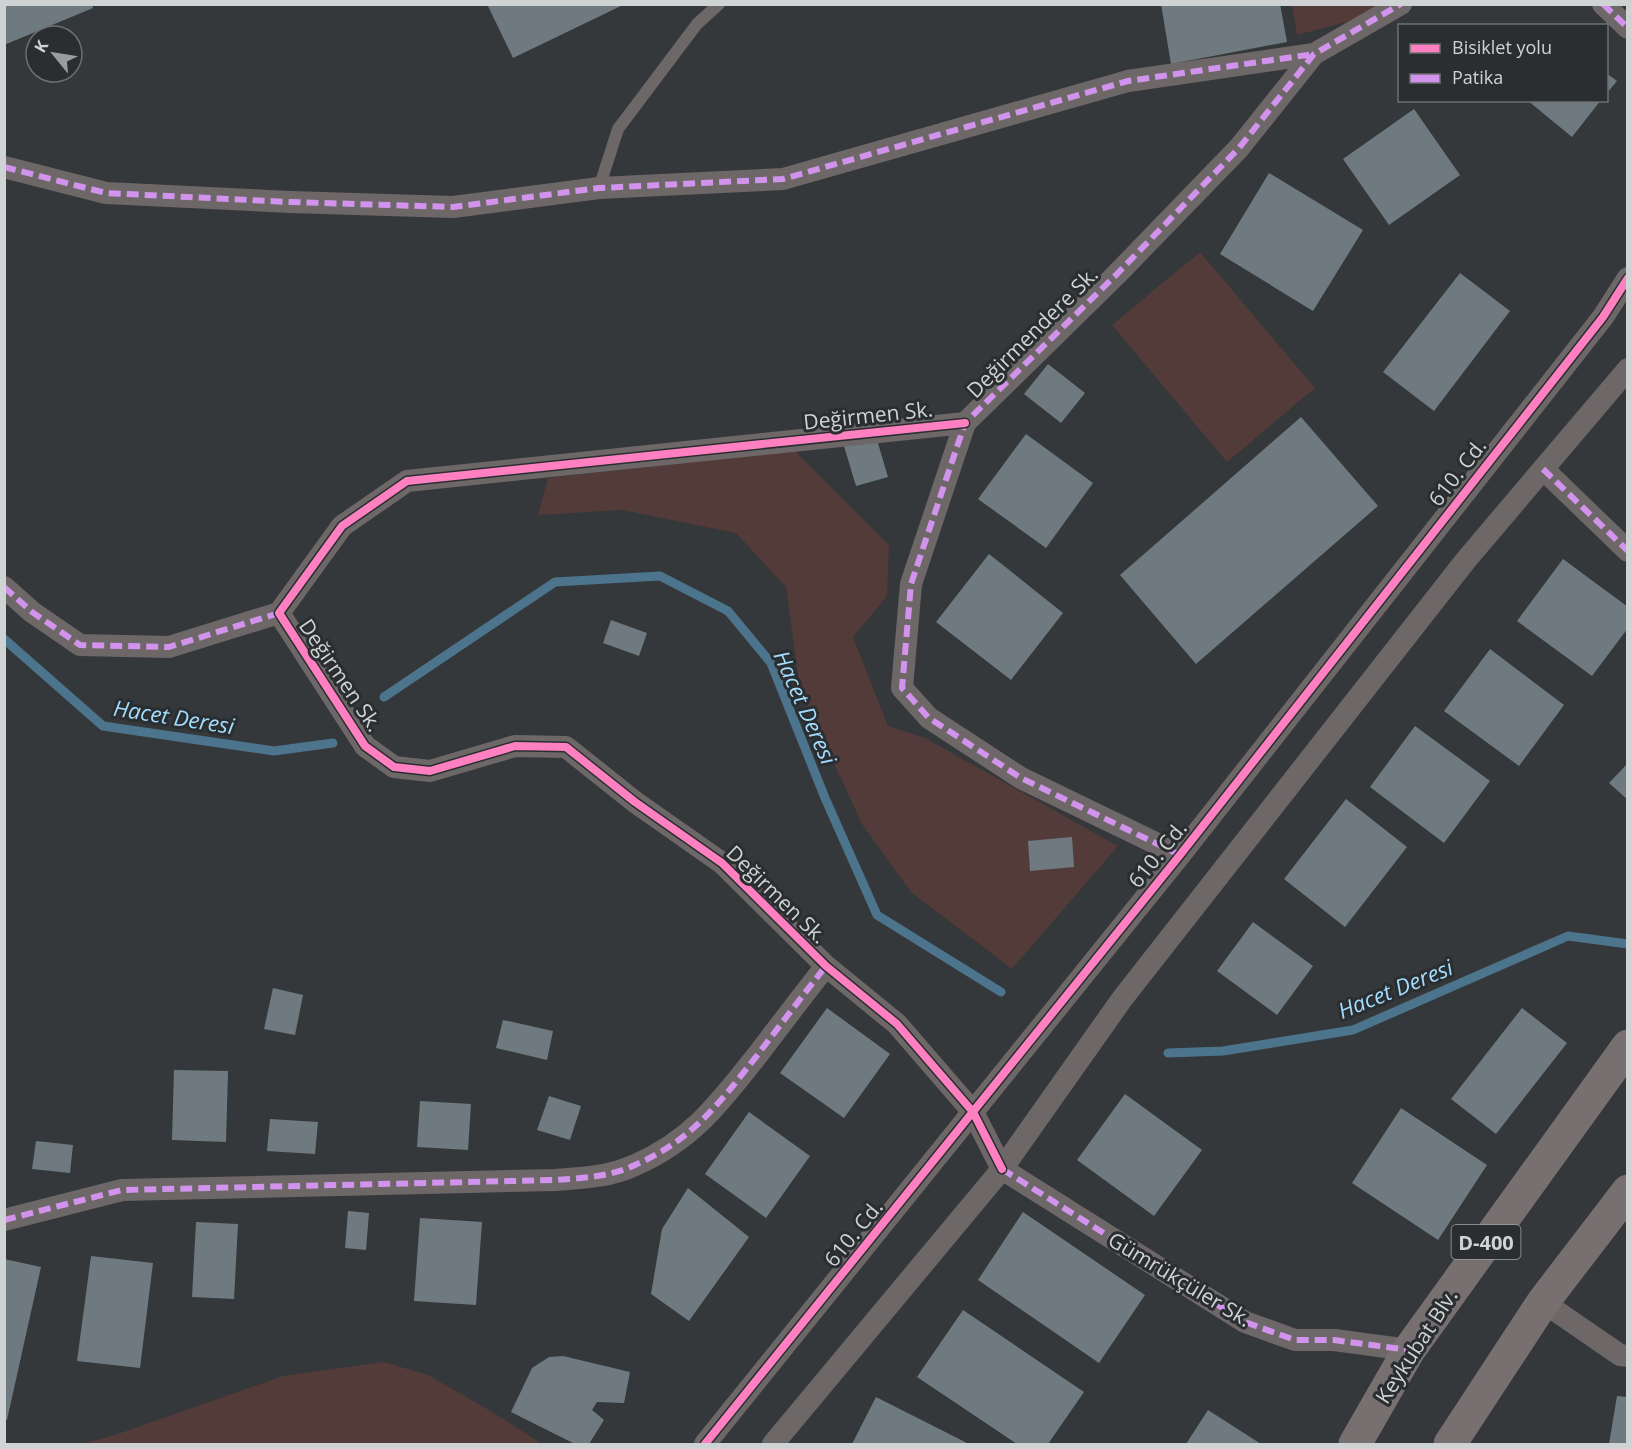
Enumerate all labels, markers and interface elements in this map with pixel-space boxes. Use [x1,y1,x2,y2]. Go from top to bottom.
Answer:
north arrow [24,24,84,84]
legend [1398,24,1608,102]
text: Bisiklet yolu [1452,35,1552,59]
text: K [29,36,53,57]
text: Patika [1452,65,1503,89]
street label: Değirmendere Sk. [960,260,1104,404]
street label: Değirmen Sk. [802,394,934,436]
street label: 610. Cd. [1422,432,1492,512]
street label: Değirmen Sk. [293,613,389,737]
water label: Hacet Deresi [768,645,845,769]
water label: Hacet Deresi [112,692,237,740]
street label: 610. Cd. [1121,815,1193,893]
street label: Değirmen Sk. [721,839,833,949]
water label: Hacet Deresi [1333,951,1457,1025]
street label: 610. Cd. [817,1194,889,1272]
street label: Gümrükçüler Sk. [1103,1225,1257,1333]
road number: D-400 [1452,1225,1520,1259]
street label: Keykubat Blv. [1368,1283,1464,1409]

